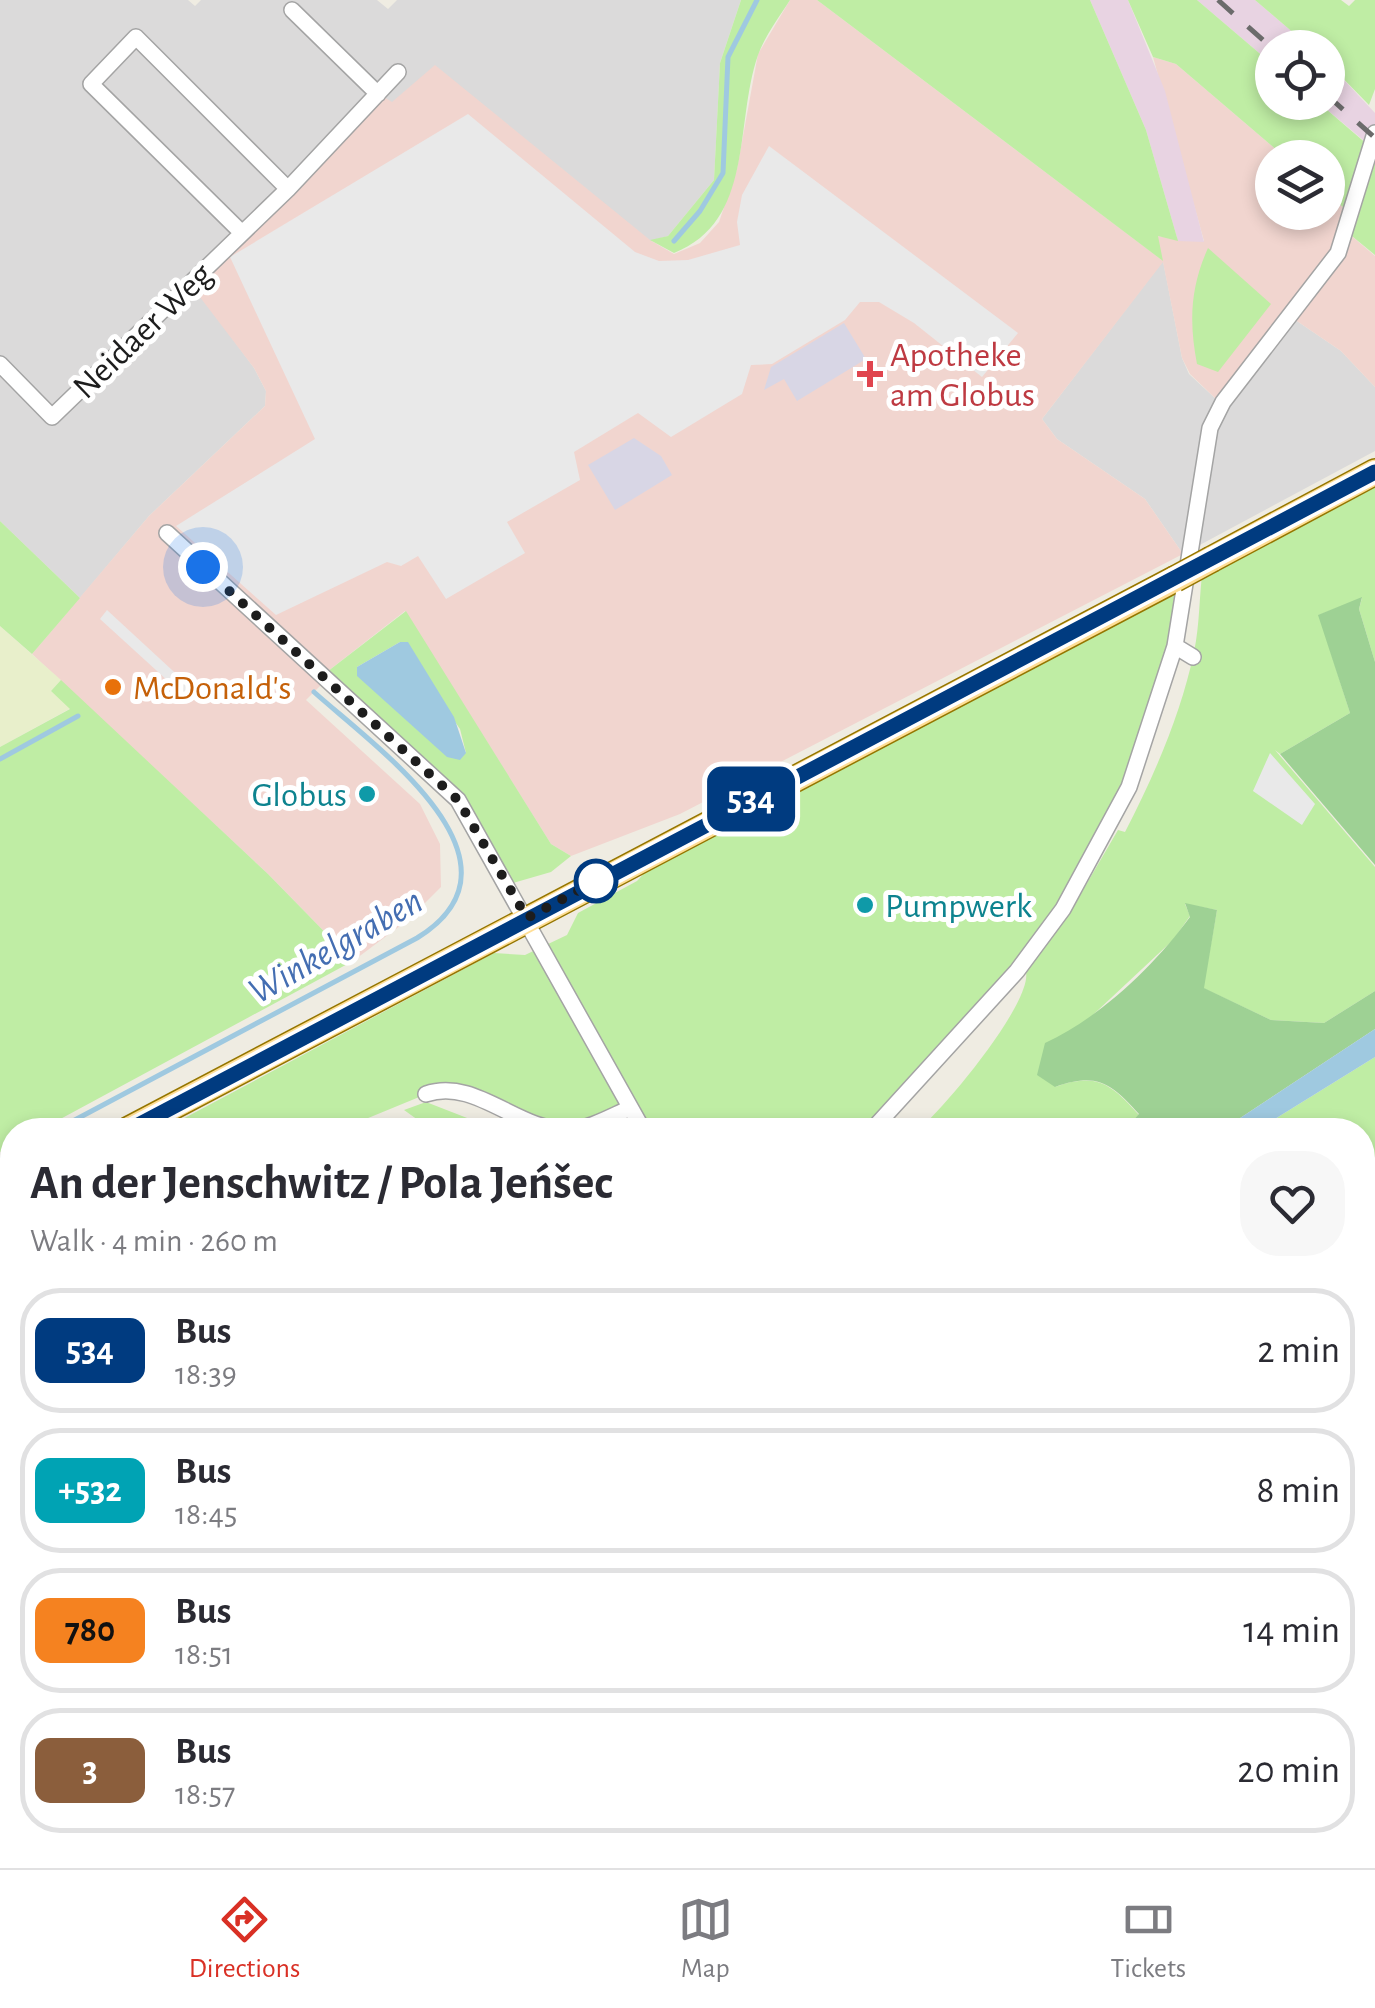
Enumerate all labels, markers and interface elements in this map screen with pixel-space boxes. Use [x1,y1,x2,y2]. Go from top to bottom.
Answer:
map controls [1255,30,1345,230]
button: locate [1255,30,1345,120]
button: layers [1255,140,1345,230]
street label: Neidaer Weg [67,257,219,405]
place label: Apotheke am Globus [890,338,1035,413]
marker: Apotheke am Globus [859,363,881,385]
your location [178,542,228,592]
place label: McDonald's [133,671,292,706]
marker: McDonald's [102,676,124,698]
line badge: 534 [694,766,808,832]
place label: Globus [252,778,347,813]
text: 534 [727,782,775,817]
marker: Globus [356,783,378,805]
unlabelled marker [575,860,617,902]
water label: Winkelgraben [243,882,429,1012]
place label: Pumpwerk [885,889,1032,924]
marker: Pumpwerk [854,894,876,916]
button: heart [1240,1151,1345,1256]
text: An der Jenschwitz / Pola Jeńšec [30,1160,613,1208]
text: Walk · 4 min · 260 m [30,1225,278,1257]
text: Bus [175,1313,231,1351]
text: 2 min [1257,1332,1340,1370]
text: 534 [66,1333,114,1368]
text: 18:39 [175,1358,237,1390]
text: Bus [175,1453,231,1491]
text: 8 min [1257,1472,1340,1510]
text: +532 [58,1473,122,1508]
text: 18:45 [175,1498,237,1530]
text: Bus [175,1593,231,1631]
text: 14 min [1243,1612,1340,1650]
text: 780 [65,1613,115,1648]
text: 18:51 [175,1638,233,1670]
text: Bus [175,1733,231,1771]
text: 20 min [1237,1752,1340,1790]
text: 3 [82,1753,98,1788]
text: 18:57 [175,1778,235,1810]
tab: Directions [189,1892,300,1986]
tab: Map [678,1892,733,1986]
tab: Tickets [1110,1892,1186,1986]

